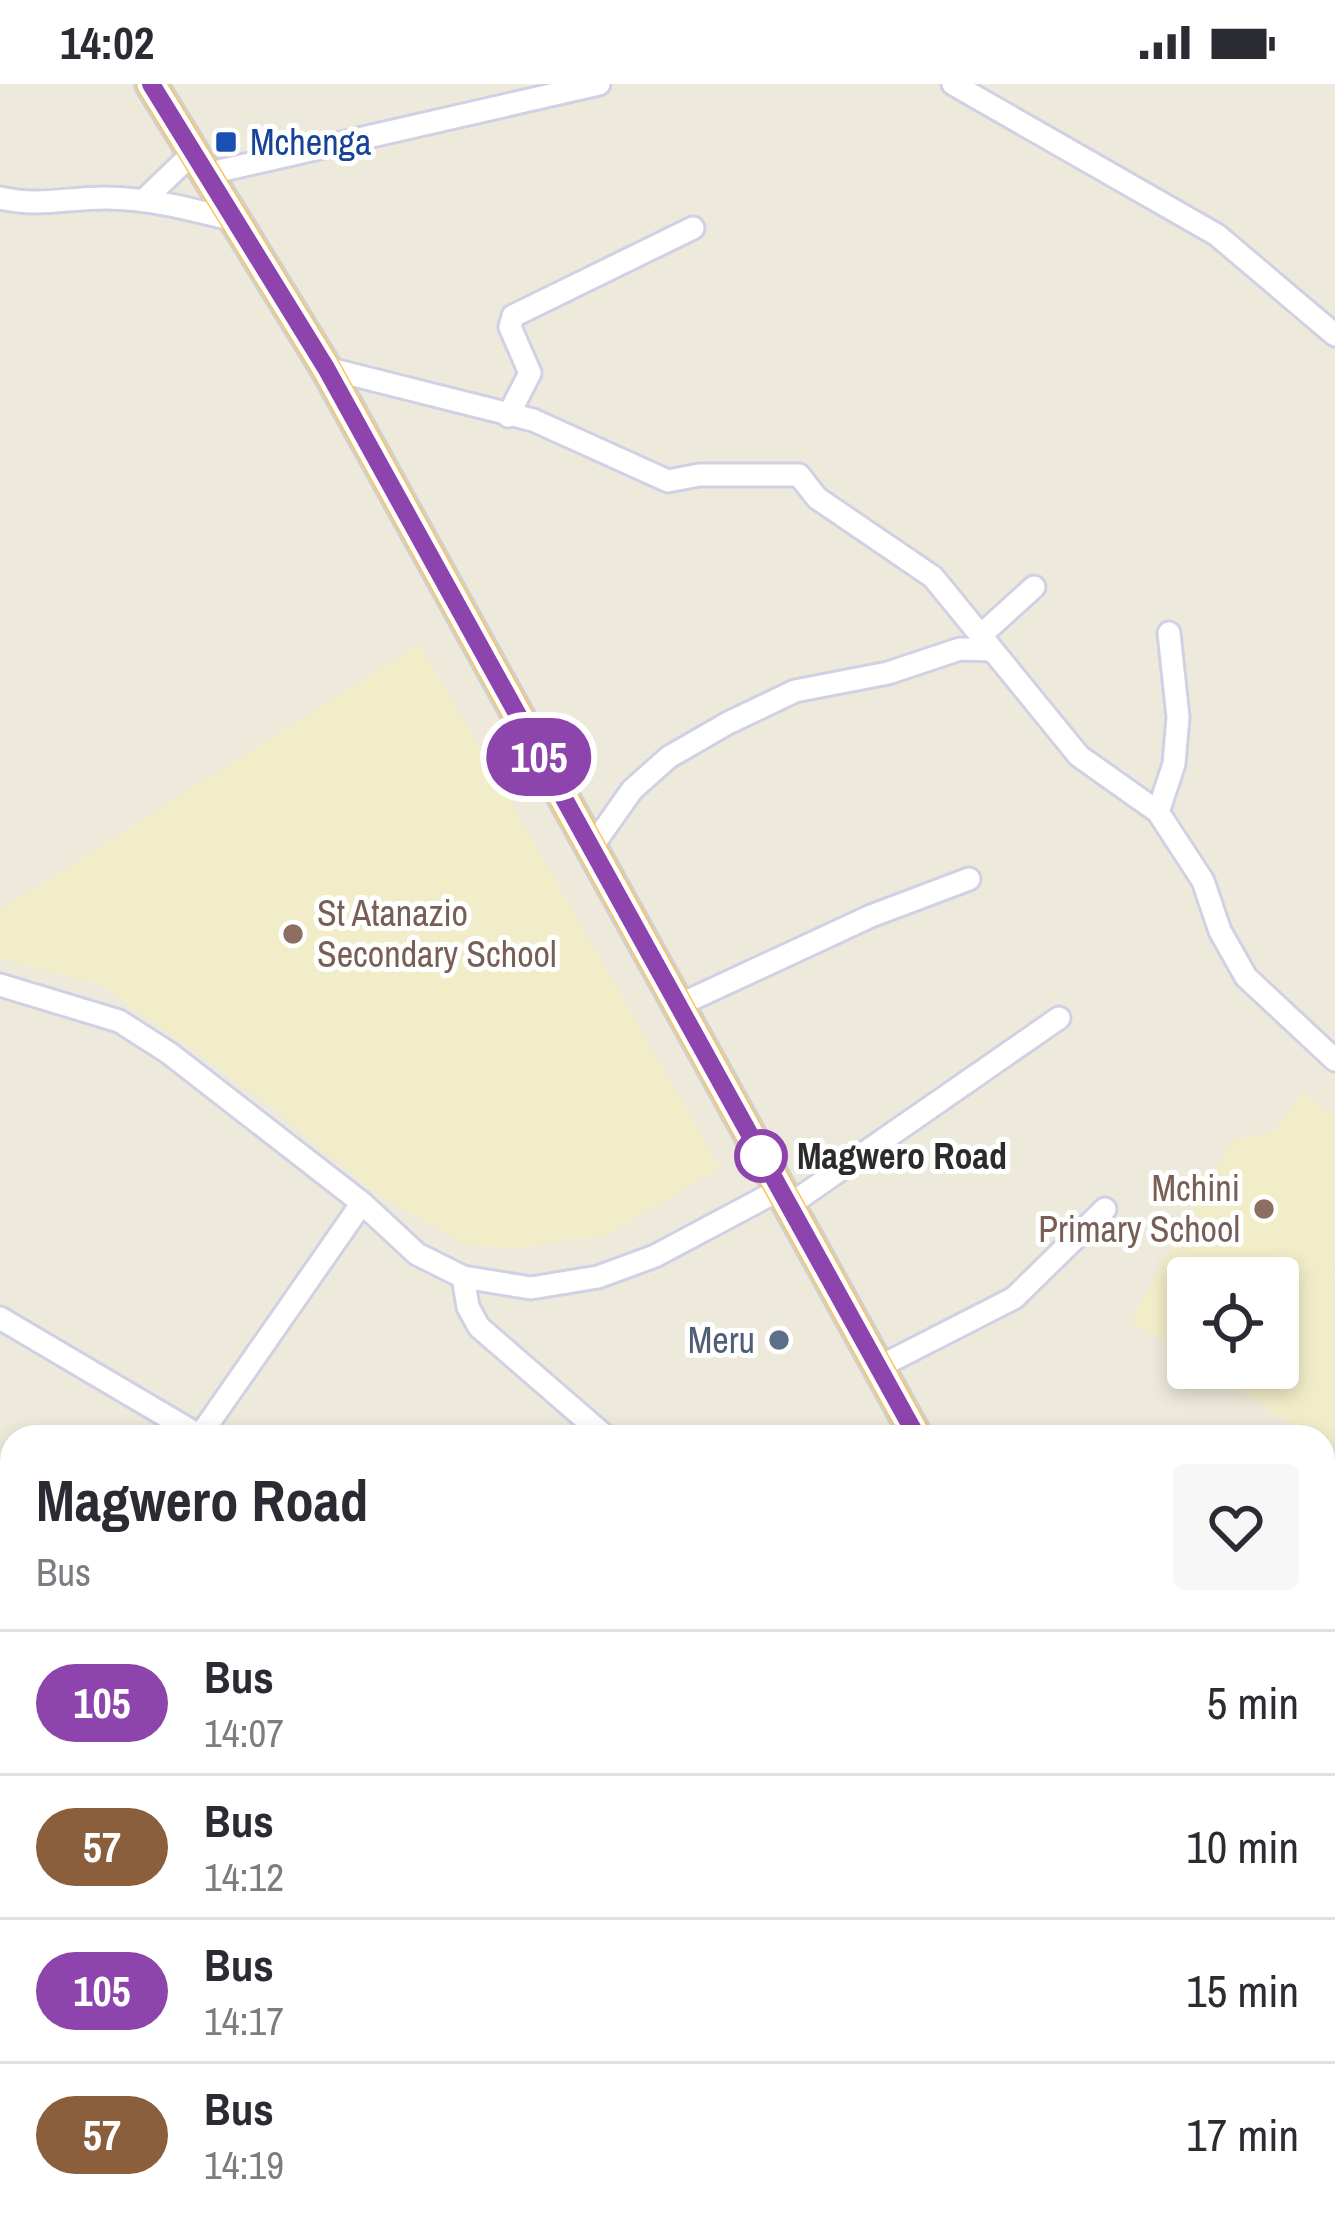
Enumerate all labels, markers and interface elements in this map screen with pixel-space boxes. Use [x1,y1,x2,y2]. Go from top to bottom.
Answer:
text: 14:02 [60,12,154,73]
place label: Mchenga [250,118,371,166]
marker: Mchenga [213,129,239,155]
line badge: 105 [470,718,608,796]
text: 105 [510,729,568,785]
place label: St Atanazio Secondary School [317,889,557,978]
marker: St Atanazio Secondary School [280,921,306,947]
marker: Magwero Road [736,1131,786,1181]
place label: Magwero Road [797,1132,1007,1180]
place label: Mchini Primary School [1038,1164,1240,1253]
marker: Mchini Primary School [1251,1196,1277,1222]
map controls [1167,1257,1299,1389]
button: locate [1167,1257,1299,1389]
place label: Meru [688,1316,755,1364]
marker: Meru [766,1327,792,1353]
text: Magwero Road [36,1462,368,1539]
button: heart [1173,1464,1299,1590]
text: Bus [36,1546,91,1598]
text: Bus [204,1646,274,1707]
text: 5 min [1207,1672,1299,1733]
text: 105 [73,1675,131,1731]
text: 14:07 [204,1707,284,1759]
text: Bus [204,1790,274,1851]
text: 10 min [1186,1816,1299,1877]
text: 57 [83,1819,121,1875]
text: 14:12 [204,1851,284,1903]
text: Bus [204,1934,274,1995]
text: 15 min [1186,1960,1299,2021]
text: 105 [73,1963,131,2019]
text: 14:17 [204,1995,284,2047]
text: Bus [204,2078,274,2139]
text: 17 min [1186,2104,1299,2165]
text: 57 [83,2107,121,2163]
text: 14:19 [204,2139,284,2191]

